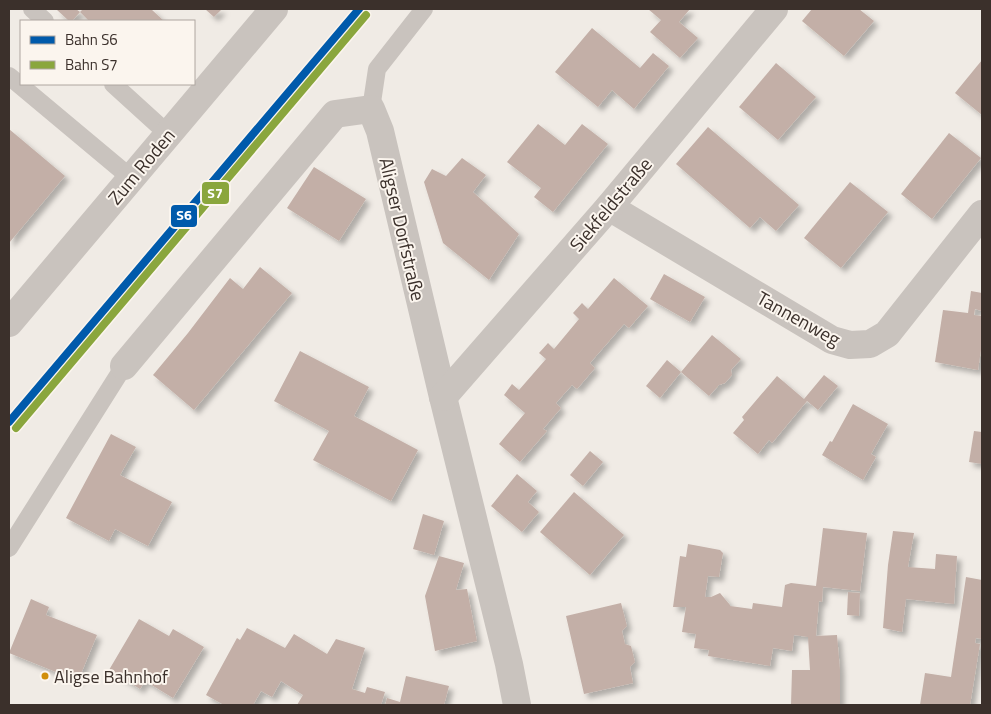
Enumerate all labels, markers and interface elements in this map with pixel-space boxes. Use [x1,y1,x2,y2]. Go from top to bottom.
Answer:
legend [20,20,195,85]
text: Bahn S6 [65,28,118,51]
text: Bahn S7 [65,53,118,76]
street label: Zum Roden [100,122,182,210]
street label: Siekfeldstraße [562,150,658,258]
street label: Aligser Dorfstraße [372,155,434,303]
line badge: S7 [201,181,230,205]
text: S7 [207,182,223,203]
line badge: S6 [170,204,198,228]
text: S6 [176,204,192,225]
street label: Tannenweg [752,283,846,353]
place label: Aligse Bahnhof [54,663,168,690]
marker: Aligse Bahnhof [40,671,50,681]

